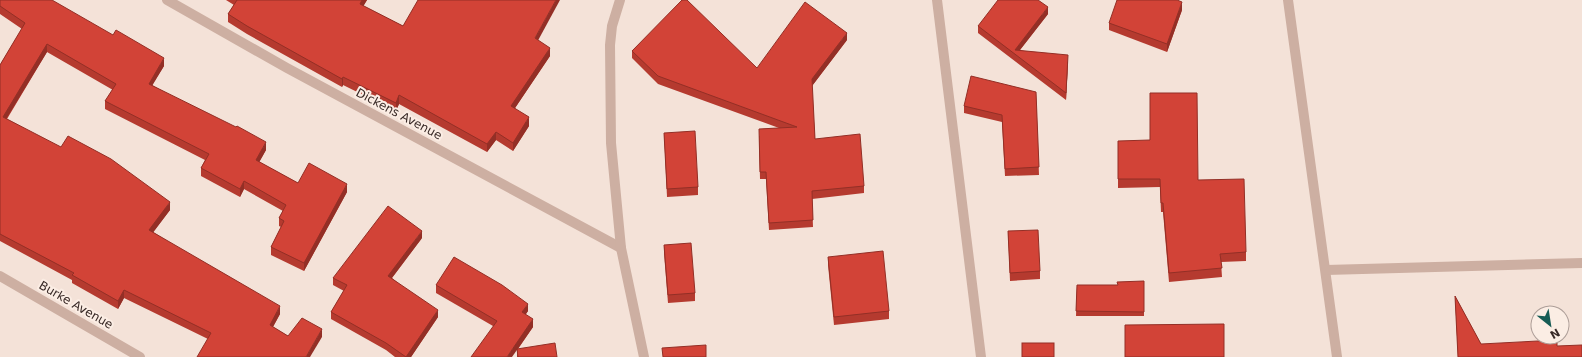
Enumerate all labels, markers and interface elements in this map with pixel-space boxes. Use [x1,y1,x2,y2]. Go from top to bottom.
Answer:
street label: Dickens Avenue [354,85,444,143]
street label: Burke Avenue [37,278,115,332]
north arrow [1530,305,1570,345]
text: N [1548,325,1562,341]

